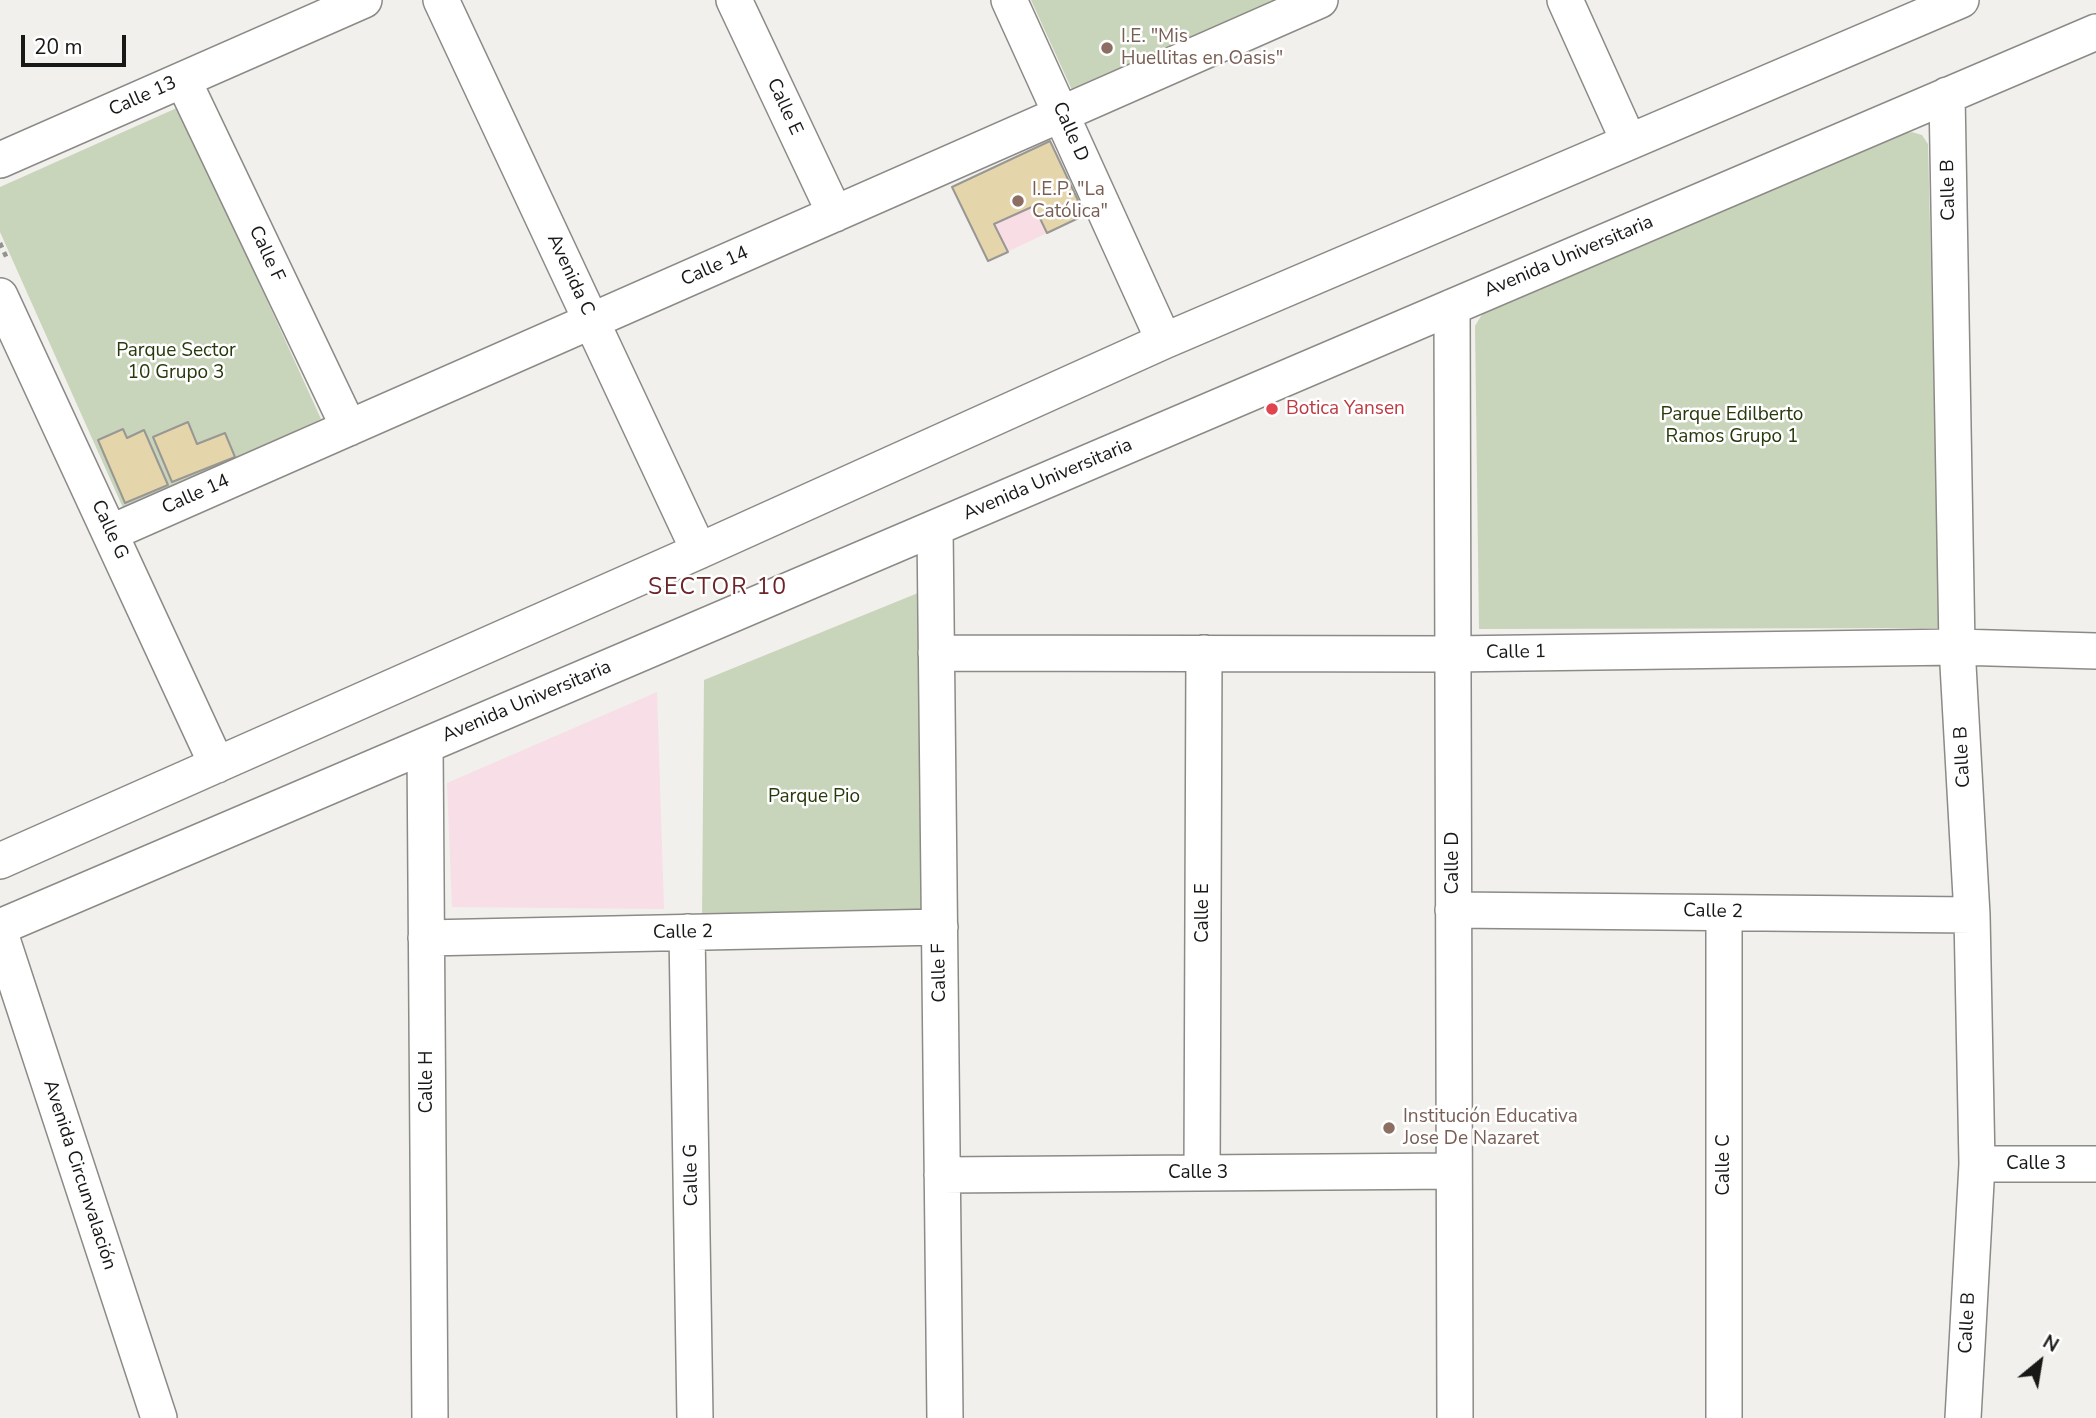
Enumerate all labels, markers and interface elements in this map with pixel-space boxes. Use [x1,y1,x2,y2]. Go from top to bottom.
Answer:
scale bar [24,21,130,65]
place label: I.E. "Mis Huellitas en Oasis" [1121,26,1283,70]
text: 20 m [34,33,83,61]
marker: I.E. "Mis Huellitas en Oasis" [1099,40,1115,56]
street label: Calle 13 [106,72,180,122]
street label: Calle E [761,75,807,139]
street label: Calle D [1047,99,1093,165]
street label: Calle B [1937,159,1961,221]
place label: I.E.P. "La Católica" [1032,179,1108,223]
marker: I.E.P. "La Católica" [1010,193,1026,209]
street label: Avenida Universitaria [1481,211,1657,303]
street label: Calle F [243,222,289,286]
street label: Avenida C [541,231,599,319]
street label: Calle 14 [678,242,752,292]
park label: Parque Sector 10 Grupo 3 [116,340,236,384]
place label: Botica Yansen [1286,398,1405,420]
marker: Botica Yansen [1264,401,1280,417]
park label: Parque Edilberto Ramos Grupo 1 [1661,404,1803,448]
street label: Avenida Universitaria [960,434,1136,526]
street label: Calle 14 [159,470,233,520]
street label: Calle G [85,497,133,563]
district label: SECTOR 10 [649,574,787,602]
street label: Calle 1 [1486,641,1546,665]
street label: Avenida Universitaria [439,656,615,748]
street label: Calle B [1950,726,1976,788]
park label: Parque Pio [768,786,860,808]
street label: Calle D [1442,832,1464,894]
street label: Calle E [1192,883,1214,943]
street label: Calle 2 [1683,900,1743,924]
street label: Calle 2 [653,921,713,945]
street label: Calle F [928,943,952,1003]
street label: Calle H [416,1050,438,1114]
street label: Avenida Circunvalación [38,1077,120,1273]
place label: Institución Educativa Jose De Nazaret [1403,1106,1578,1150]
marker: Institución Educativa Jose De Nazaret [1381,1120,1397,1136]
street label: Calle C [1713,1134,1735,1196]
street label: Calle G [680,1144,704,1206]
street label: Calle 3 [2006,1153,2066,1175]
street label: Calle 3 [1168,1162,1228,1184]
street label: Calle B [1955,1292,1981,1354]
north arrow [2005,1327,2075,1397]
text: N [2038,1329,2063,1359]

